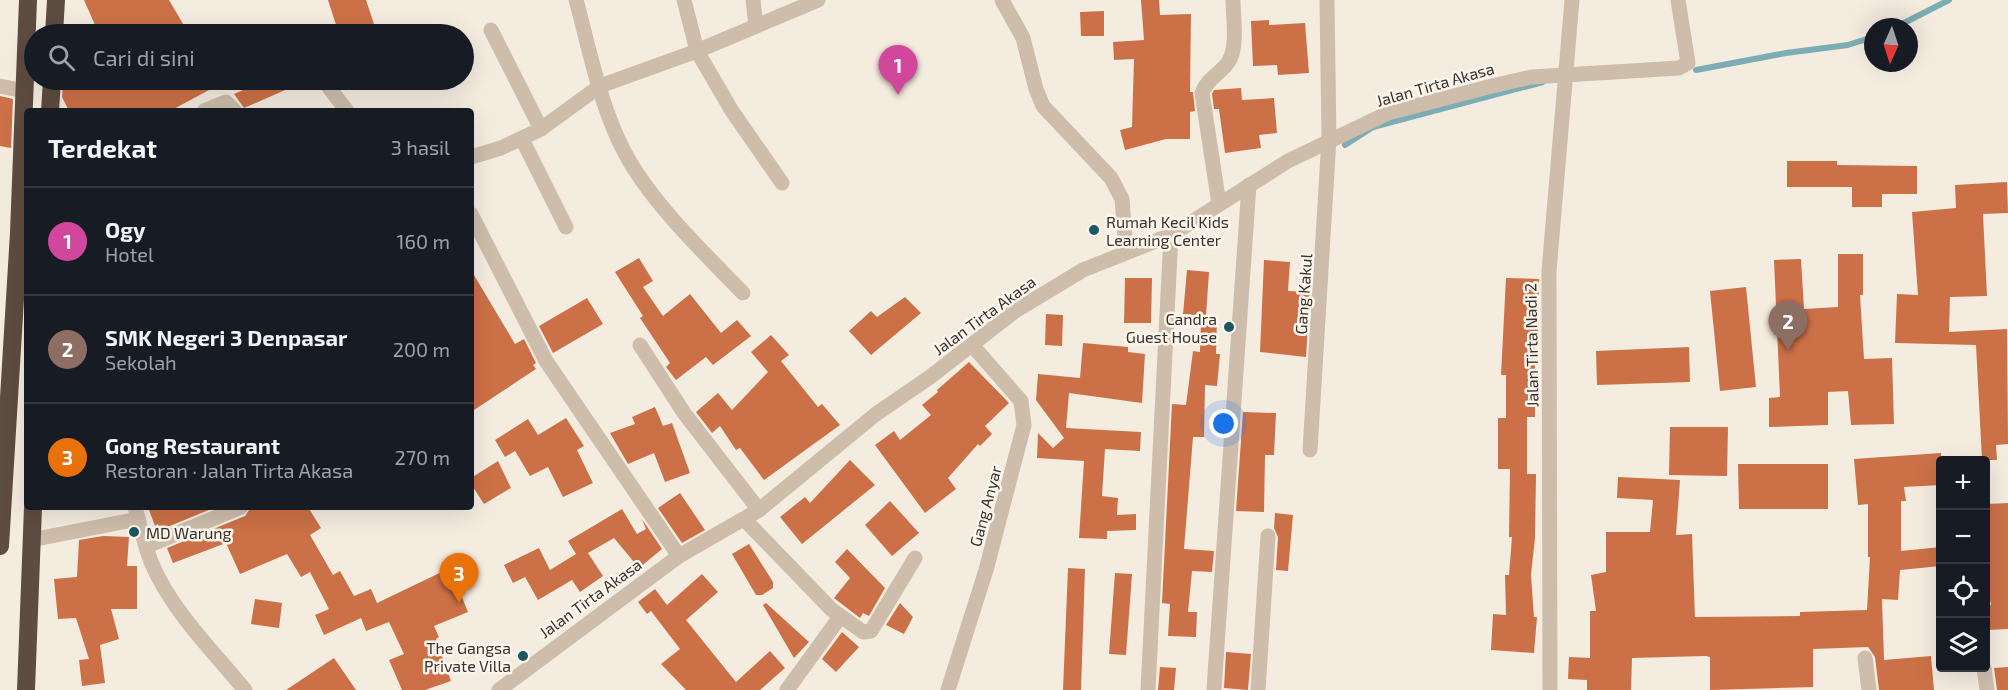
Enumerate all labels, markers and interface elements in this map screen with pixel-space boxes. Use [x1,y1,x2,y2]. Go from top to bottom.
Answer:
north arrow [1864,18,1918,72]
search box [24,24,474,90]
icon: search [45,41,78,74]
text: Cari di sini [93,44,195,70]
pin: 1 [878,46,918,95]
street label: Jalan Tirta Akasa [1374,58,1496,110]
text: Terdekat [48,132,157,163]
text: 3 hasil [391,135,450,159]
place label: Rumah Kecil Kids Learning Center [1106,212,1229,249]
text: Ogy [105,216,145,242]
marker: Rumah Kecil Kids Learning Center [1087,223,1101,237]
text: 1 [63,229,72,253]
text: 160 m [397,229,450,253]
text: Hotel [105,242,154,266]
street label: Gang Kakul [1291,253,1315,335]
street label: Jalan Tirta Akasa [929,272,1039,358]
street label: Jalan Tirta Nadi 2 [1520,283,1542,407]
pin: 2 [1768,302,1808,351]
place label: Candra Guest House [1126,309,1217,346]
marker: Candra Guest House [1222,320,1236,334]
text: SMK Negeri 3 Denpasar [105,324,347,350]
text: 2 [62,337,73,361]
text: 200 m [393,337,450,361]
text: Sekolah [105,350,177,374]
your location [1209,409,1238,438]
text: Gong Restaurant [105,432,280,458]
text: 3 [62,445,73,469]
text: 270 m [394,445,450,469]
map controls [1936,456,1990,672]
button: + [1936,456,1990,510]
text: Restoran · Jalan Tirta Akasa [105,458,353,482]
street label: Gang Anyar [965,463,1005,549]
button: − [1936,510,1990,564]
place label: MD Warung [146,523,232,542]
marker: MD Warung [127,525,141,539]
pin: 3 [440,554,478,603]
street label: Jalan Tirta Akasa [535,555,645,641]
button: locate [1936,564,1990,618]
button: layers [1936,618,1990,672]
place label: The Gangsa Private Villa [424,638,511,675]
marker: The Gangsa Private Villa [516,649,530,663]

